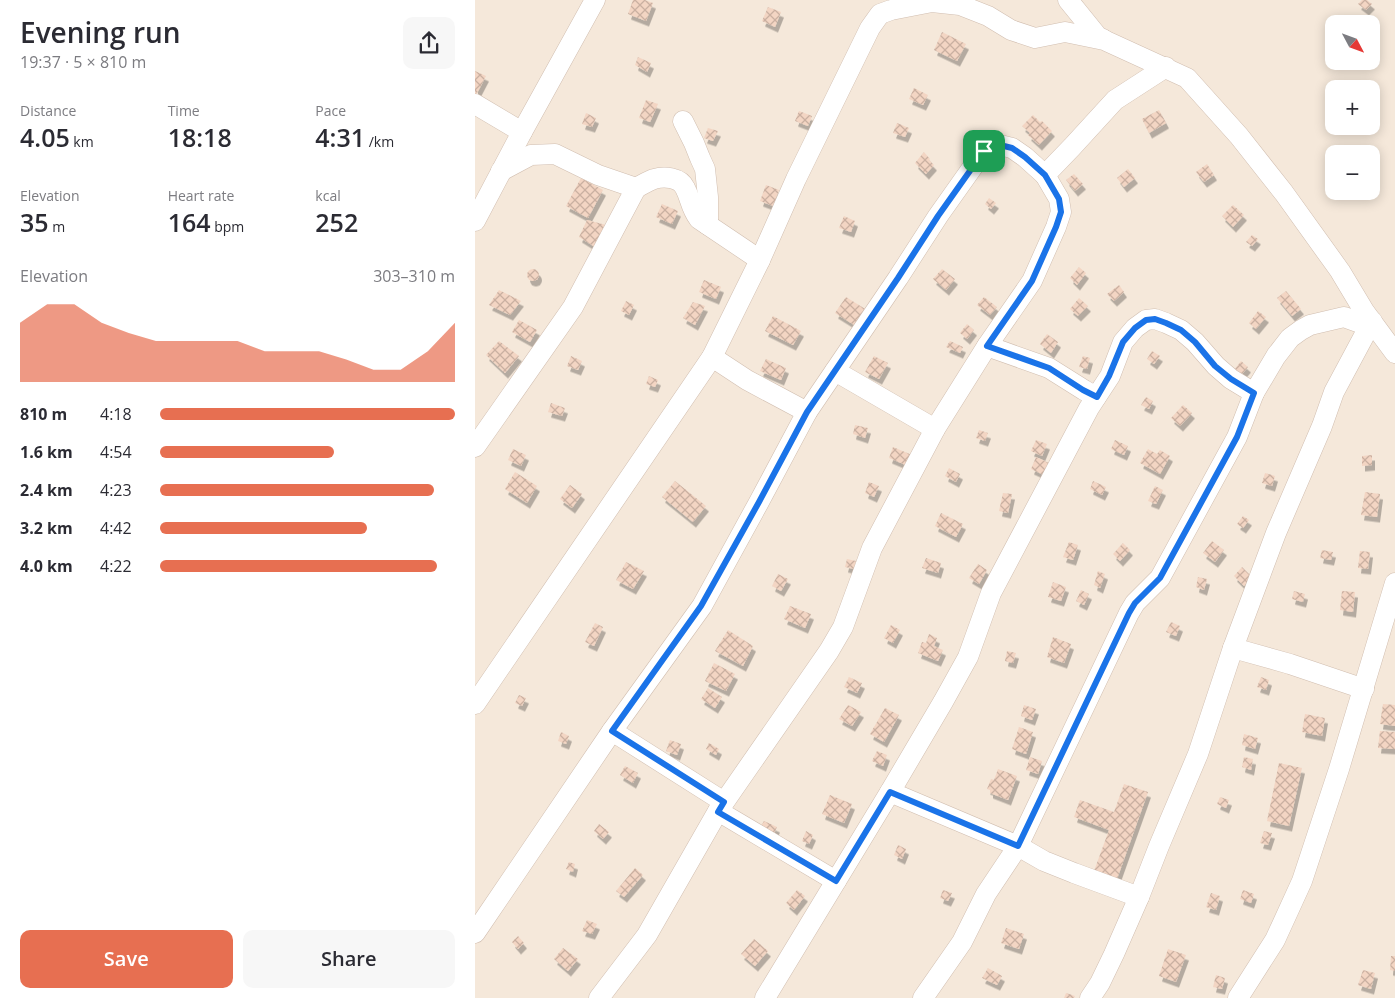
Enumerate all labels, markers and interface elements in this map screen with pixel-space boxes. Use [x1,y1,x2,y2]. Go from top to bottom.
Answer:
text: Evening run [20,13,181,51]
north arrow [1325,15,1380,70]
map controls [1325,15,1380,200]
button: share [403,17,455,69]
text: 19:37 · 5 × 810 m [20,51,146,73]
button: + [1325,80,1380,135]
text: Distance [20,101,76,120]
text: Time [168,101,200,120]
text: Pace [315,101,346,120]
text: 4.05 [20,120,70,154]
text: 18:18 [168,120,232,154]
text: 4:31 [315,120,365,154]
pin [963,130,1005,172]
text: km [70,132,94,151]
text: /km [365,132,394,151]
icon: arrive [970,137,998,165]
button: − [1325,145,1380,200]
text: Elevation [20,186,79,205]
text: Heart rate [168,186,234,205]
text: kcal [315,186,341,205]
text: 35 [20,205,49,239]
text: 164 [168,205,211,239]
text: 252 [315,205,358,239]
text: m [49,217,65,236]
text: bpm [211,217,244,236]
text: Elevation [20,265,88,287]
text: 303–310 m [373,265,455,287]
text: 810 m [20,403,67,425]
text: 4:18 [100,403,132,425]
text: 1.6 km [20,441,73,463]
text: 4:54 [100,441,132,463]
text: 2.4 km [20,479,73,501]
text: 4:23 [100,479,132,501]
text: 3.2 km [20,517,73,539]
text: 4:42 [100,517,132,539]
text: 4.0 km [20,555,73,577]
text: 4:22 [100,555,132,577]
button: Save [20,930,233,988]
button: Share [243,930,455,988]

